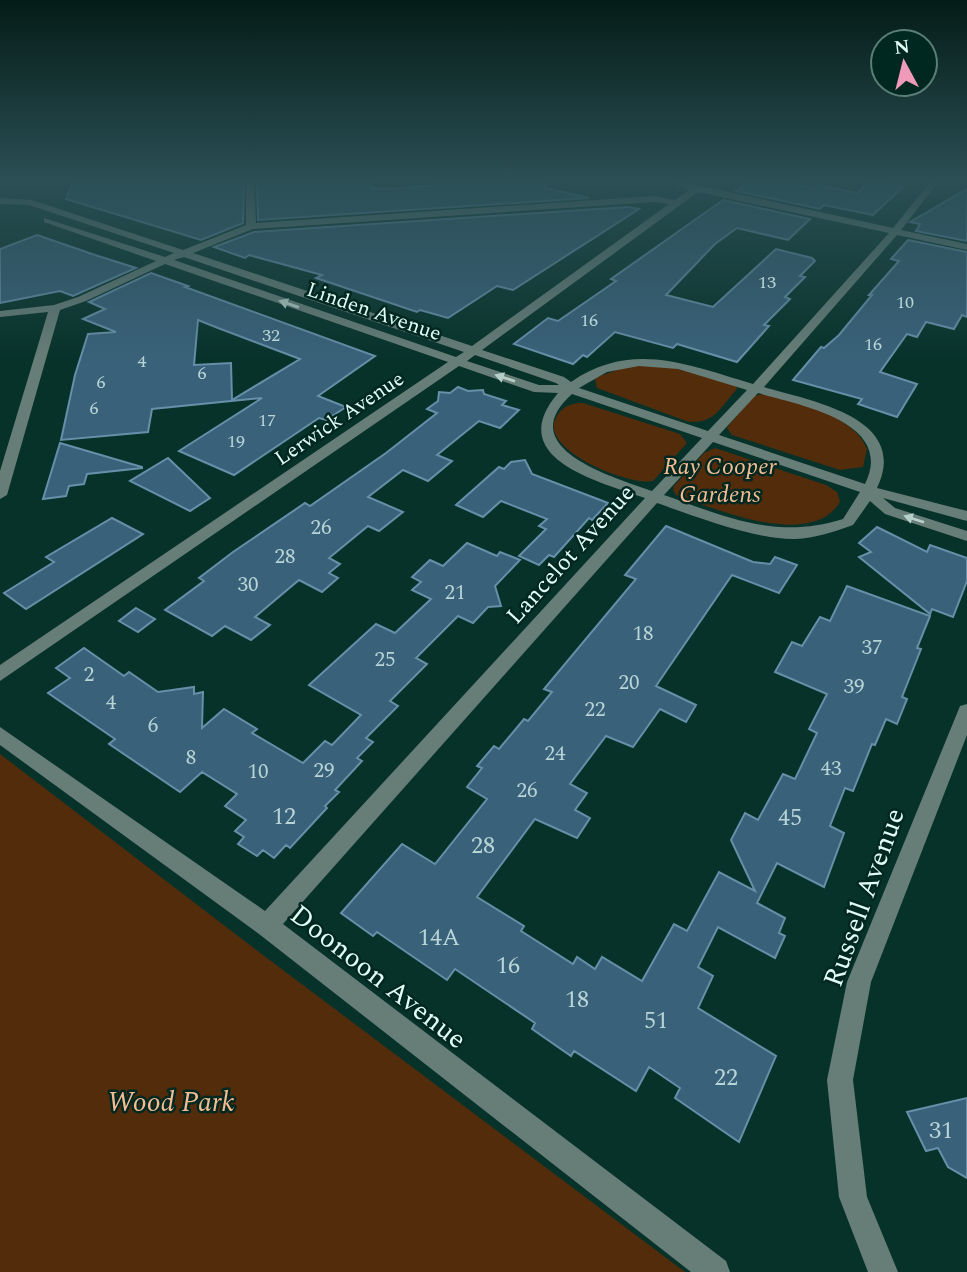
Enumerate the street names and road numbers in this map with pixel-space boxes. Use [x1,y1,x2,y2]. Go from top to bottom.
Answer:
street label: Linden Avenue [302,274,445,350]
street label: Lerwick Avenue [268,363,411,474]
street label: Lancelot Avenue [498,477,644,633]
street label: Russell Avenue [812,802,917,993]
street label: Doonoon Avenue [280,894,476,1060]

